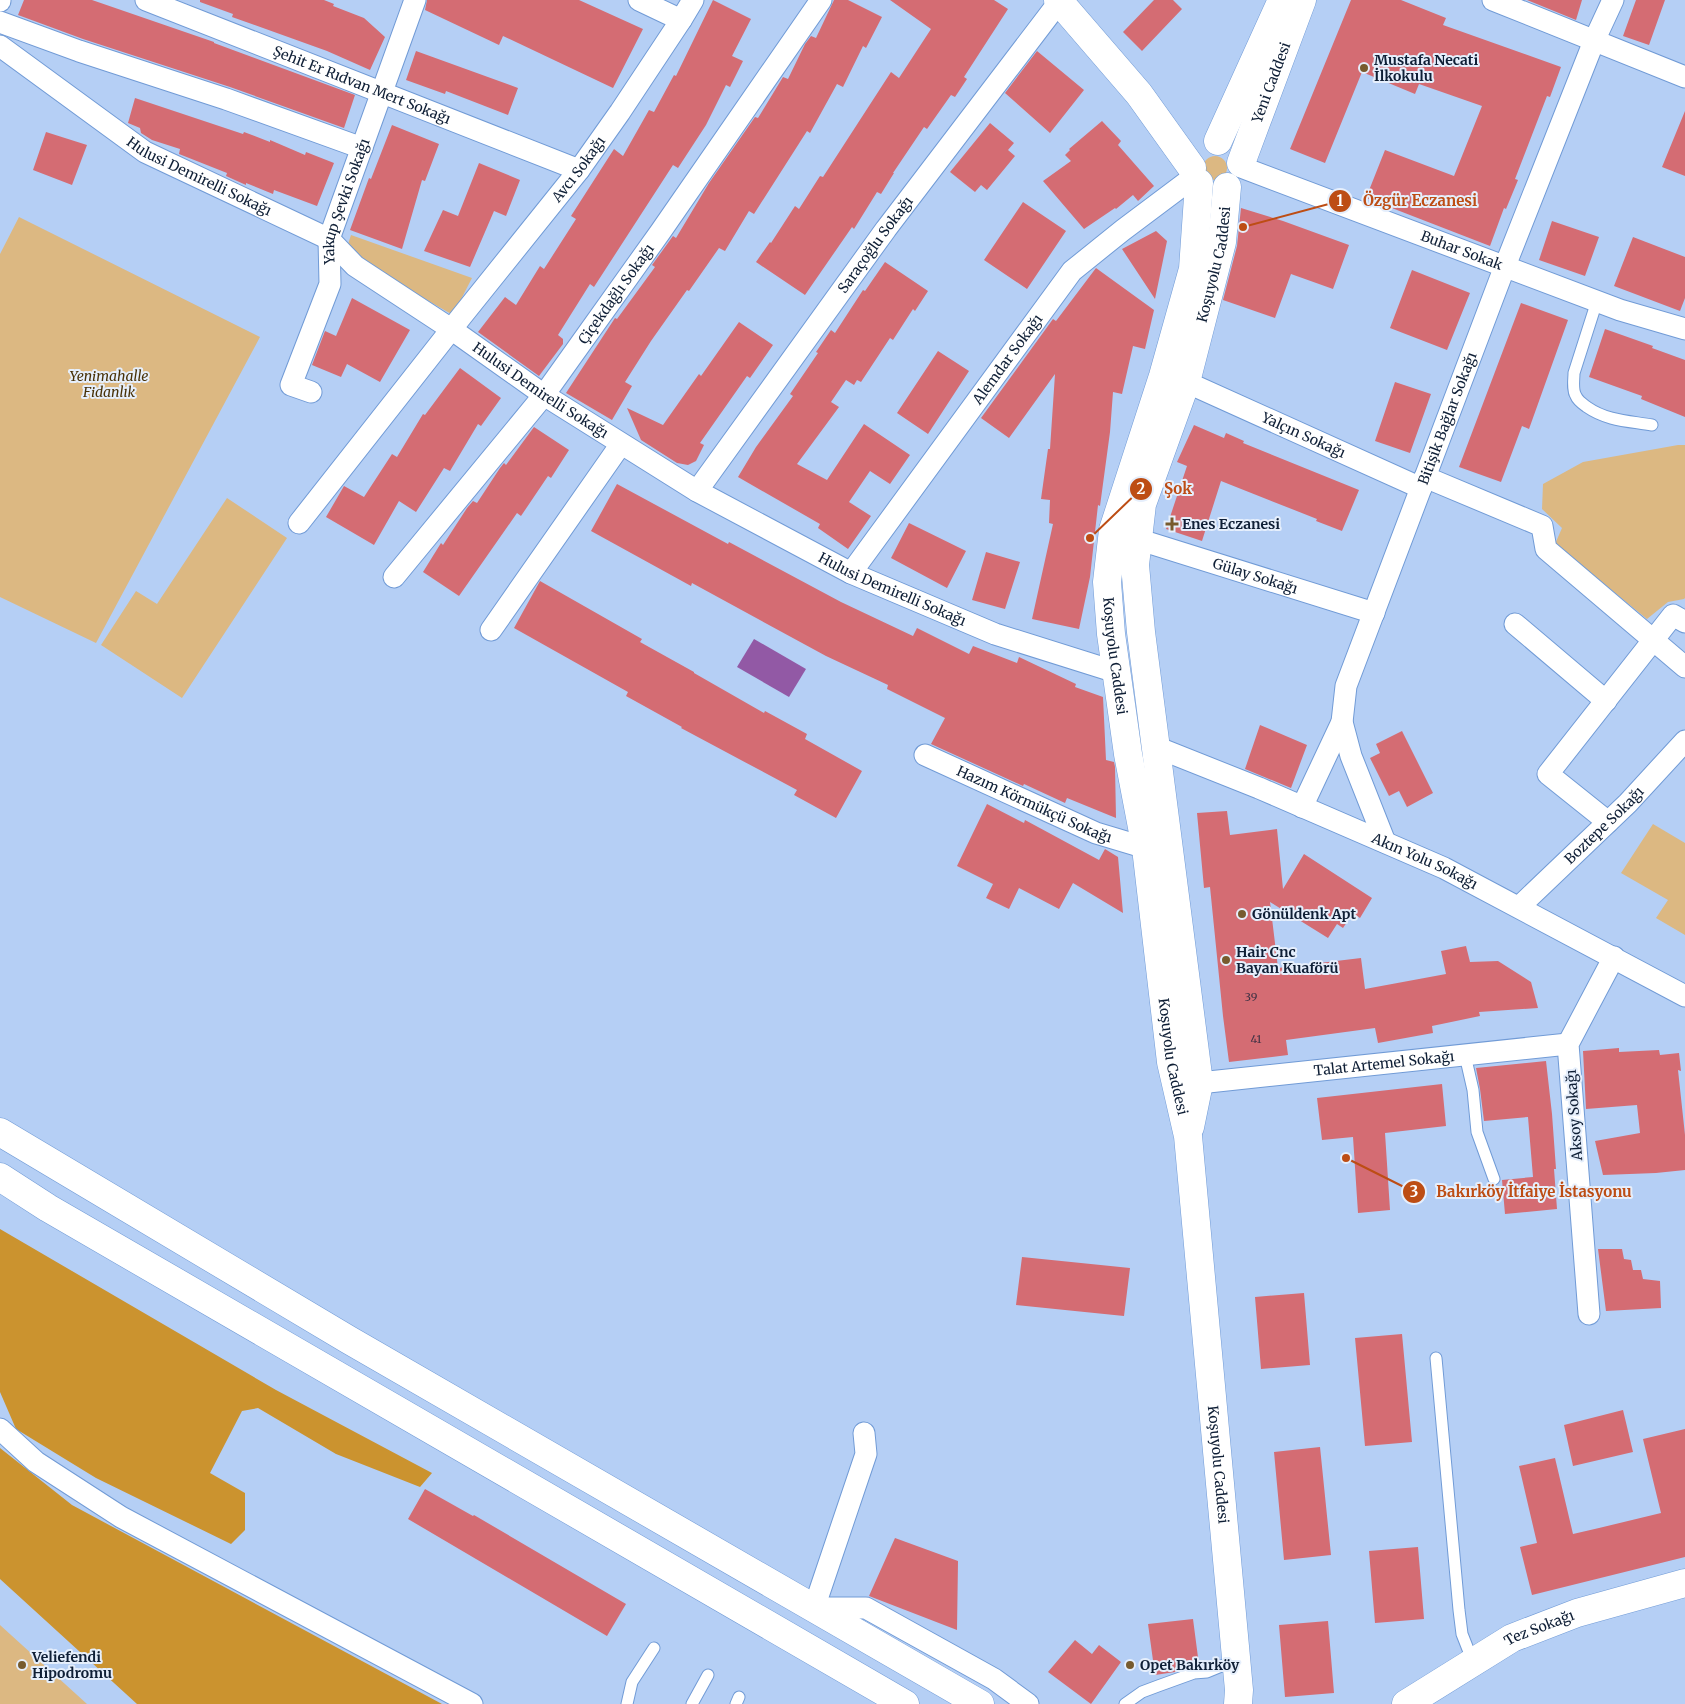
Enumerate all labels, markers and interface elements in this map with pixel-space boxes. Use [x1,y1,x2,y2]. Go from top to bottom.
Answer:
street label: Yeni Caddesi [1247,39,1295,126]
street label: Şehit Er Rıdvan Mert Sokağı [270,42,454,128]
place label: Mustafa Necati İlkokulu [1374,51,1478,85]
marker: Mustafa Necati İlkokulu [1358,62,1370,74]
street label: Avcı Sokağı [547,132,609,206]
street label: Hulusi Demirelli Sokağı [123,133,275,220]
street label: Yakup Şevki Sokağı [320,135,374,265]
callout: Özgür Eczanesi [1328,186,1487,216]
text: Özgür Eczanesi [1363,190,1477,210]
text: 1 [1337,191,1344,210]
street label: Saraçoğlu Sokağı [834,192,917,297]
street label: Koşuyolu Caddesi [1193,205,1234,324]
street label: Buhar Sokak [1418,227,1505,274]
street label: Çiçekdağlı Sokağı [574,240,658,348]
street label: Alemdar Sokağı [968,310,1047,409]
street label: Hulusi Demirelli Sokağı [469,338,612,442]
street label: Bitişik Bağlar Sokağı [1414,349,1481,487]
park label: Yenimahalle Fidanlık [70,367,148,401]
street label: Yalçın Sokağı [1258,408,1349,462]
callout: Şok [1129,474,1202,504]
text: 2 [1137,479,1146,498]
text: Şok [1164,479,1192,498]
place label: Enes Eczanesi [1182,515,1280,533]
marker: Enes Eczanesi [1166,518,1178,530]
street label: Hulusi Demirelli Sokağı [815,548,969,630]
street label: Gülay Sokağı [1211,554,1301,598]
street label: Koşuyolu Caddesi [1099,596,1131,716]
street label: Hazım Körmükçü Sokağı [954,762,1115,846]
street label: Boztepe Sokağı [1561,782,1648,868]
street label: Akın Yolu Sokağı [1368,829,1481,893]
place label: Gönüldenk Apt [1252,905,1356,923]
marker: Gönüldenk Apt [1236,908,1248,920]
place label: Hair Cnc Bayan Kuaförü [1236,943,1339,977]
marker: Hair Cnc Bayan Kuaförü [1220,954,1232,966]
house number: 39 [1245,990,1258,1004]
street label: Koşuyolu Caddesi [1155,997,1192,1117]
house number: 41 [1251,1032,1261,1046]
street label: Talat Artemel Sokağı [1313,1047,1456,1080]
street label: Aksoy Sokağı [1562,1068,1586,1162]
callout: Bakırköy İtfaiye İstasyonu [1402,1177,1642,1207]
text: Bakırköy İtfaiye İstasyonu [1436,1181,1632,1201]
text: 3 [1410,1182,1418,1201]
street label: Koşuyolu Caddesi [1204,1405,1233,1525]
street label: Tez Sokağı [1501,1606,1577,1650]
place label: Veliefendi Hipodromu [31,1648,112,1682]
place label: Opet Bakırköy [1140,1656,1240,1674]
marker: Veliefendi Hipodromu [16,1659,28,1671]
marker: Opet Bakırköy [1124,1659,1136,1671]

